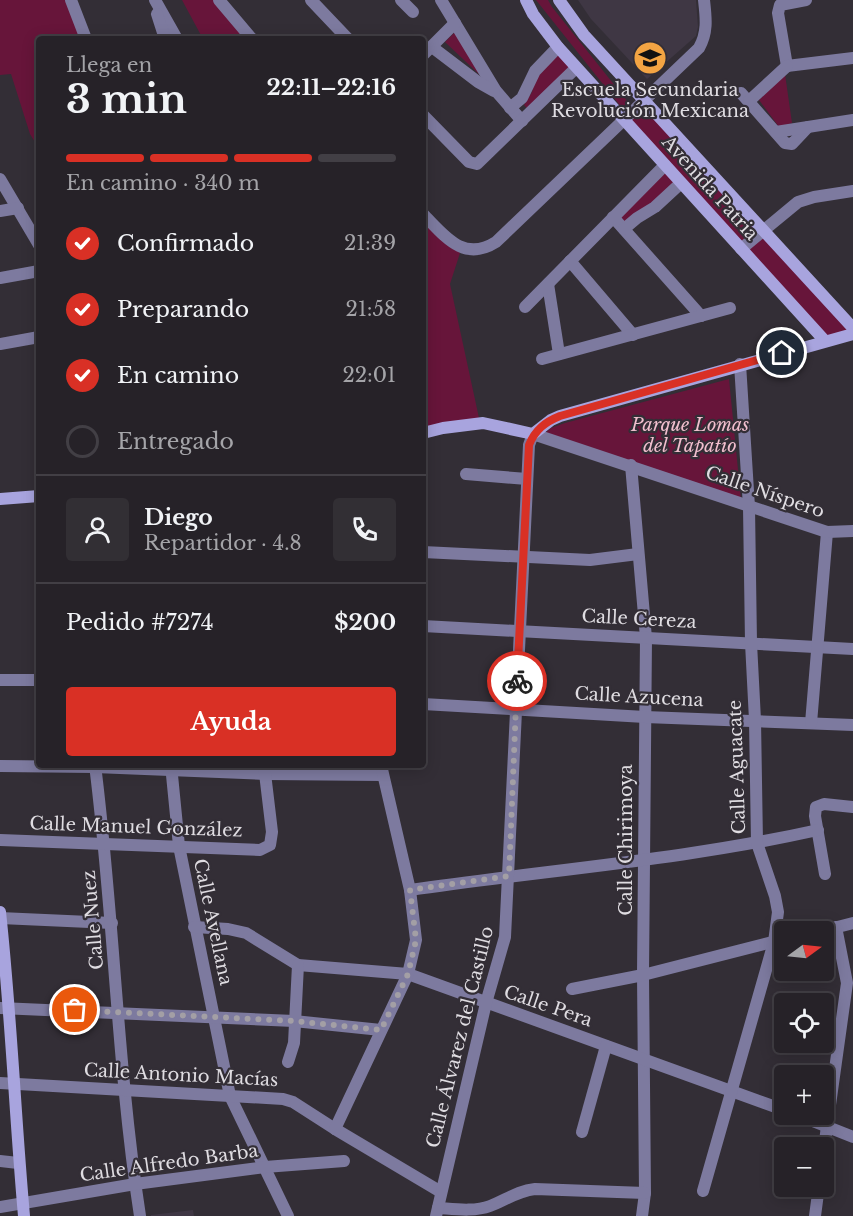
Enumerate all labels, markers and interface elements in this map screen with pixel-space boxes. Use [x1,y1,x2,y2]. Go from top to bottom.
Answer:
school or university icon: Escuela Secundaria Revolución Mexicana [632,40,668,76]
text: Llega en [66,53,152,77]
text: 22:11–22:16 [267,74,396,101]
text: 3 min [66,75,187,124]
place label: Escuela Secundaria Revolución Mexicana [551,79,749,122]
street label: Avenida Patria [657,130,763,245]
text: En camino · 340 m [66,171,260,195]
icon: check [66,227,99,260]
text: Confirmado [117,230,254,257]
text: 21:39 [344,231,396,255]
icon: check [66,293,99,326]
text: Preparando [117,296,249,323]
text: 21:58 [346,297,396,321]
pin [756,327,807,378]
icon: home [765,336,798,369]
icon: check [66,359,99,392]
text: En camino [117,362,239,389]
text: 22:01 [342,363,396,387]
park label: Parque Lomas del Tapatío [630,414,749,457]
text: Entregado [117,428,234,455]
street label: Calle Níspero [703,461,827,523]
button: person [66,498,129,561]
button: phone [333,498,396,561]
text: Diego [144,504,213,531]
text: Repartidor · 4.8 [144,531,302,555]
street label: Calle Cereza [581,605,697,633]
text: Pedido #7274 [66,609,214,636]
text: $200 [334,609,396,636]
courier [487,651,547,711]
icon: bike [501,665,534,698]
street label: Calle Azucena [574,683,704,711]
button: Ayuda [66,687,396,756]
street label: Calle Aguacate [724,699,750,835]
street label: Calle Chirimoya [615,764,637,916]
street label: Calle Manuel González [29,812,243,842]
street label: Calle Avellana [189,857,237,987]
street label: Calle Nuez [78,869,108,971]
north arrow [774,921,834,981]
map controls [774,921,834,1197]
street label: Calle Álvarez del Castillo [421,924,498,1150]
street label: Calle Pera [501,981,595,1031]
pin [49,984,100,1035]
icon: bag [58,993,91,1026]
button: locate [774,993,834,1053]
street label: Calle Antonio Macías [83,1059,279,1091]
button: + [774,1065,834,1125]
button: − [774,1137,834,1197]
street label: Calle Alfredo Barba [78,1140,260,1186]

